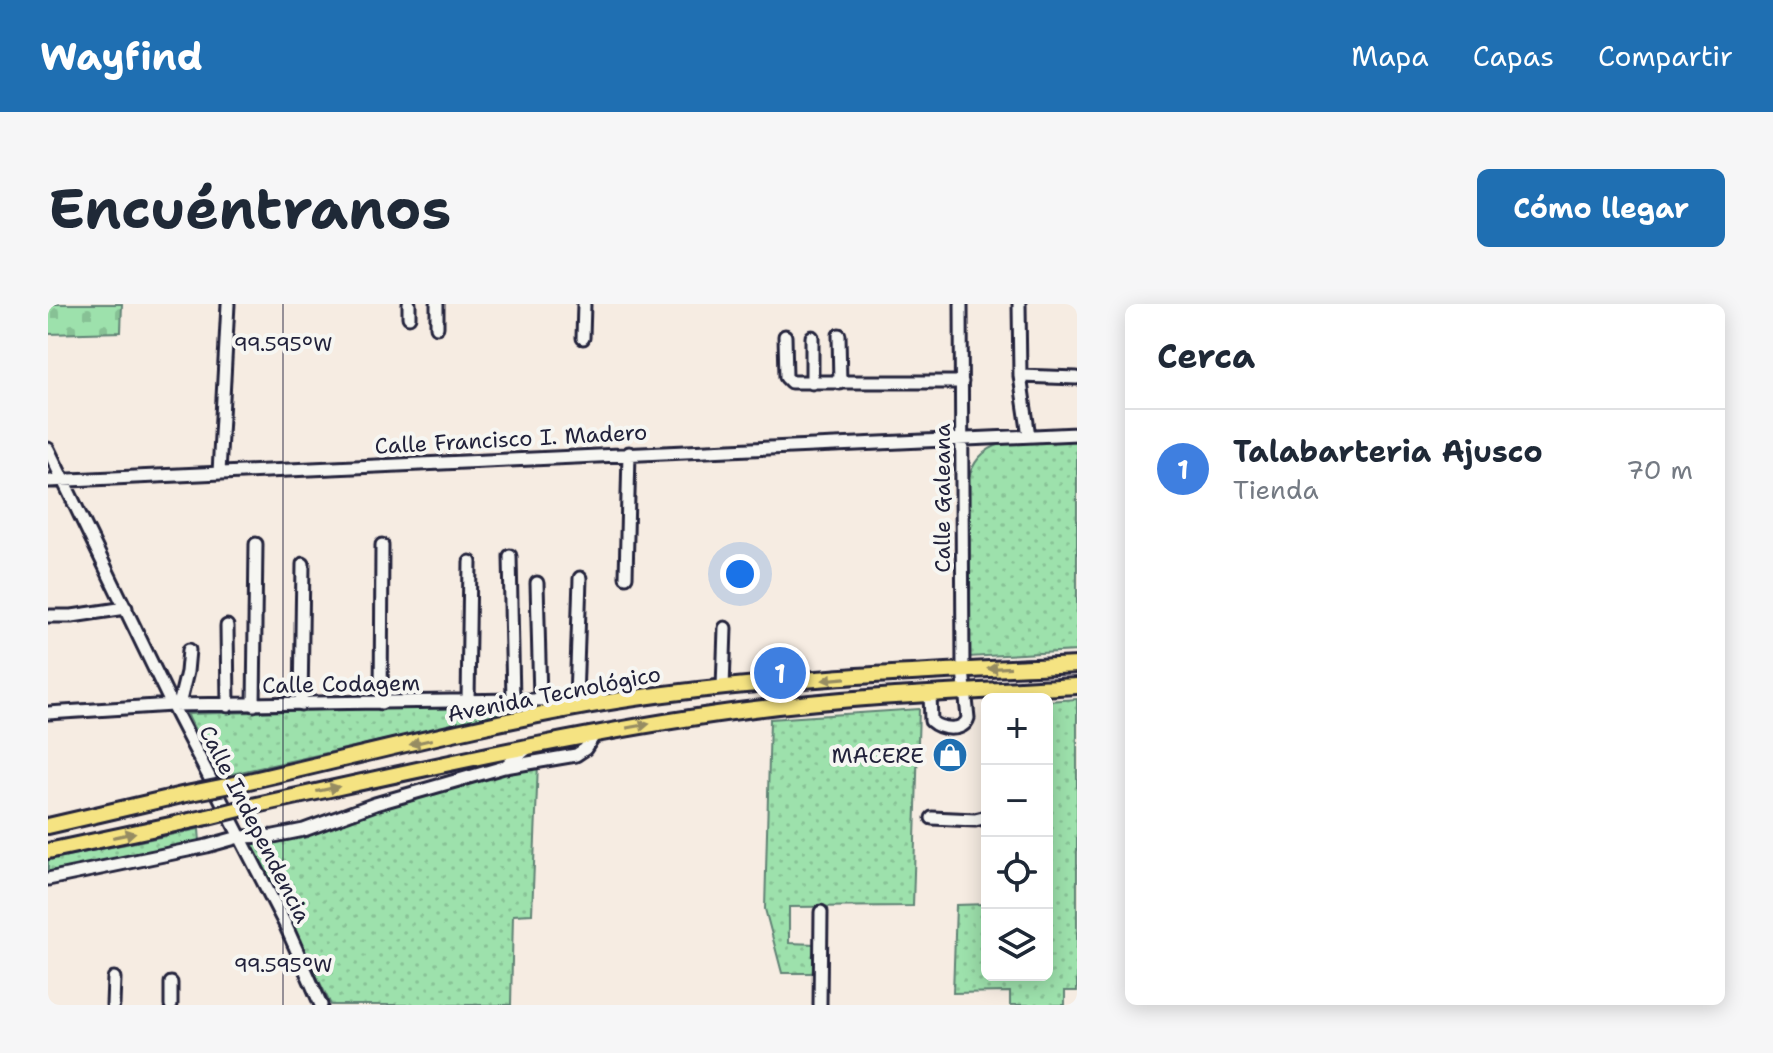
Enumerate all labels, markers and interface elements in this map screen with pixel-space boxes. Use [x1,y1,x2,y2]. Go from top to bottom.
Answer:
text: Wayfind [40,31,203,82]
text: Mapa [1351,37,1429,75]
text: Capas [1473,37,1554,75]
text: Compartir [1598,37,1733,75]
button: Cómo llegar [1477,169,1725,247]
text: Encuéntranos [48,171,451,246]
text: 99.595°W [234,331,332,357]
text: Cerca [1157,333,1255,379]
street label: Calle Francisco I. Madero [374,417,648,461]
street label: Calle Galeana [928,423,957,573]
text: Talabarteria Ajusco [1233,431,1543,472]
text: 1 [1177,452,1189,487]
text: 70 m [1626,452,1693,487]
text: Tienda [1233,472,1319,507]
your location [720,554,760,594]
pin: 1 [754,643,806,703]
street label: Avenida Tecnológico [445,659,663,729]
one-way arrow [986,662,1011,675]
street label: Calle Codagem [262,668,420,700]
one-way arrow [821,673,846,686]
map controls [981,693,1053,981]
button: + [981,693,1053,765]
street label: Calle Independencia [193,720,318,928]
one-way arrow [626,720,651,732]
one-way arrow [408,736,433,749]
shop icon: MACERE [931,736,969,774]
place label: MACERE [831,741,924,770]
button: − [981,765,1053,837]
one-way arrow [316,782,341,795]
one-way arrow [112,828,137,840]
button: locate [981,837,1053,909]
button: layers [981,909,1053,981]
text: 99.595°W [234,952,332,978]

